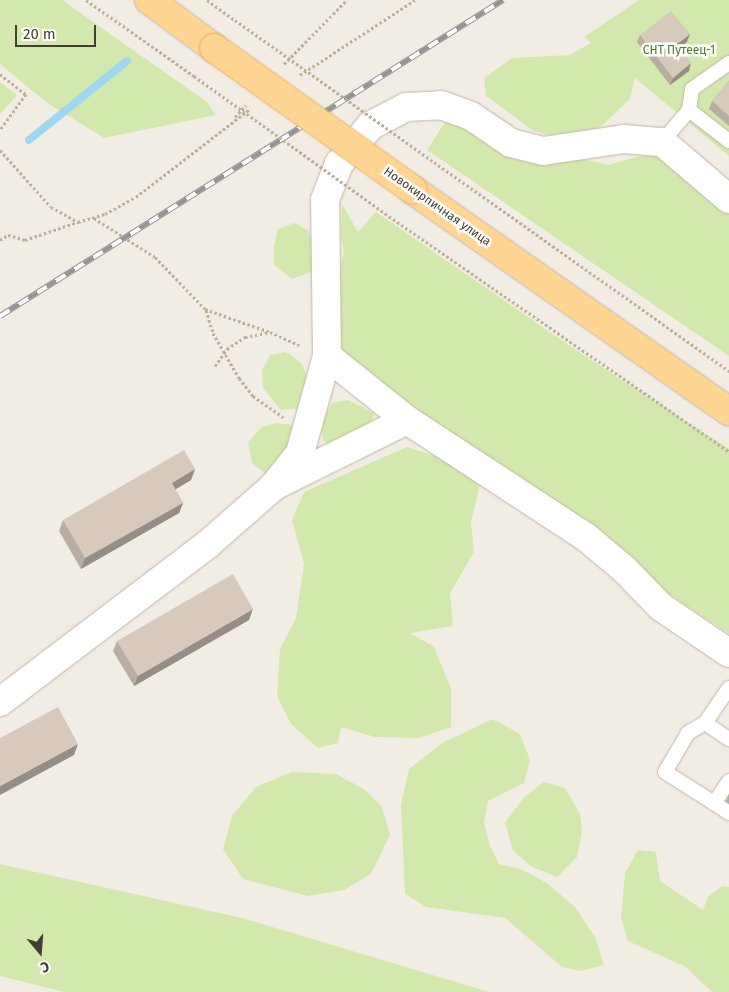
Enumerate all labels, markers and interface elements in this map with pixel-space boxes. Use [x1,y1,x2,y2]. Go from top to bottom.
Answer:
scale bar [18,15,99,47]
text: 20 m [23,25,56,43]
park label: СНТ Путеец-1 [643,44,715,58]
street label: Новокирпичная улица [381,165,493,249]
north arrow [15,927,65,977]
text: С [38,957,51,976]

